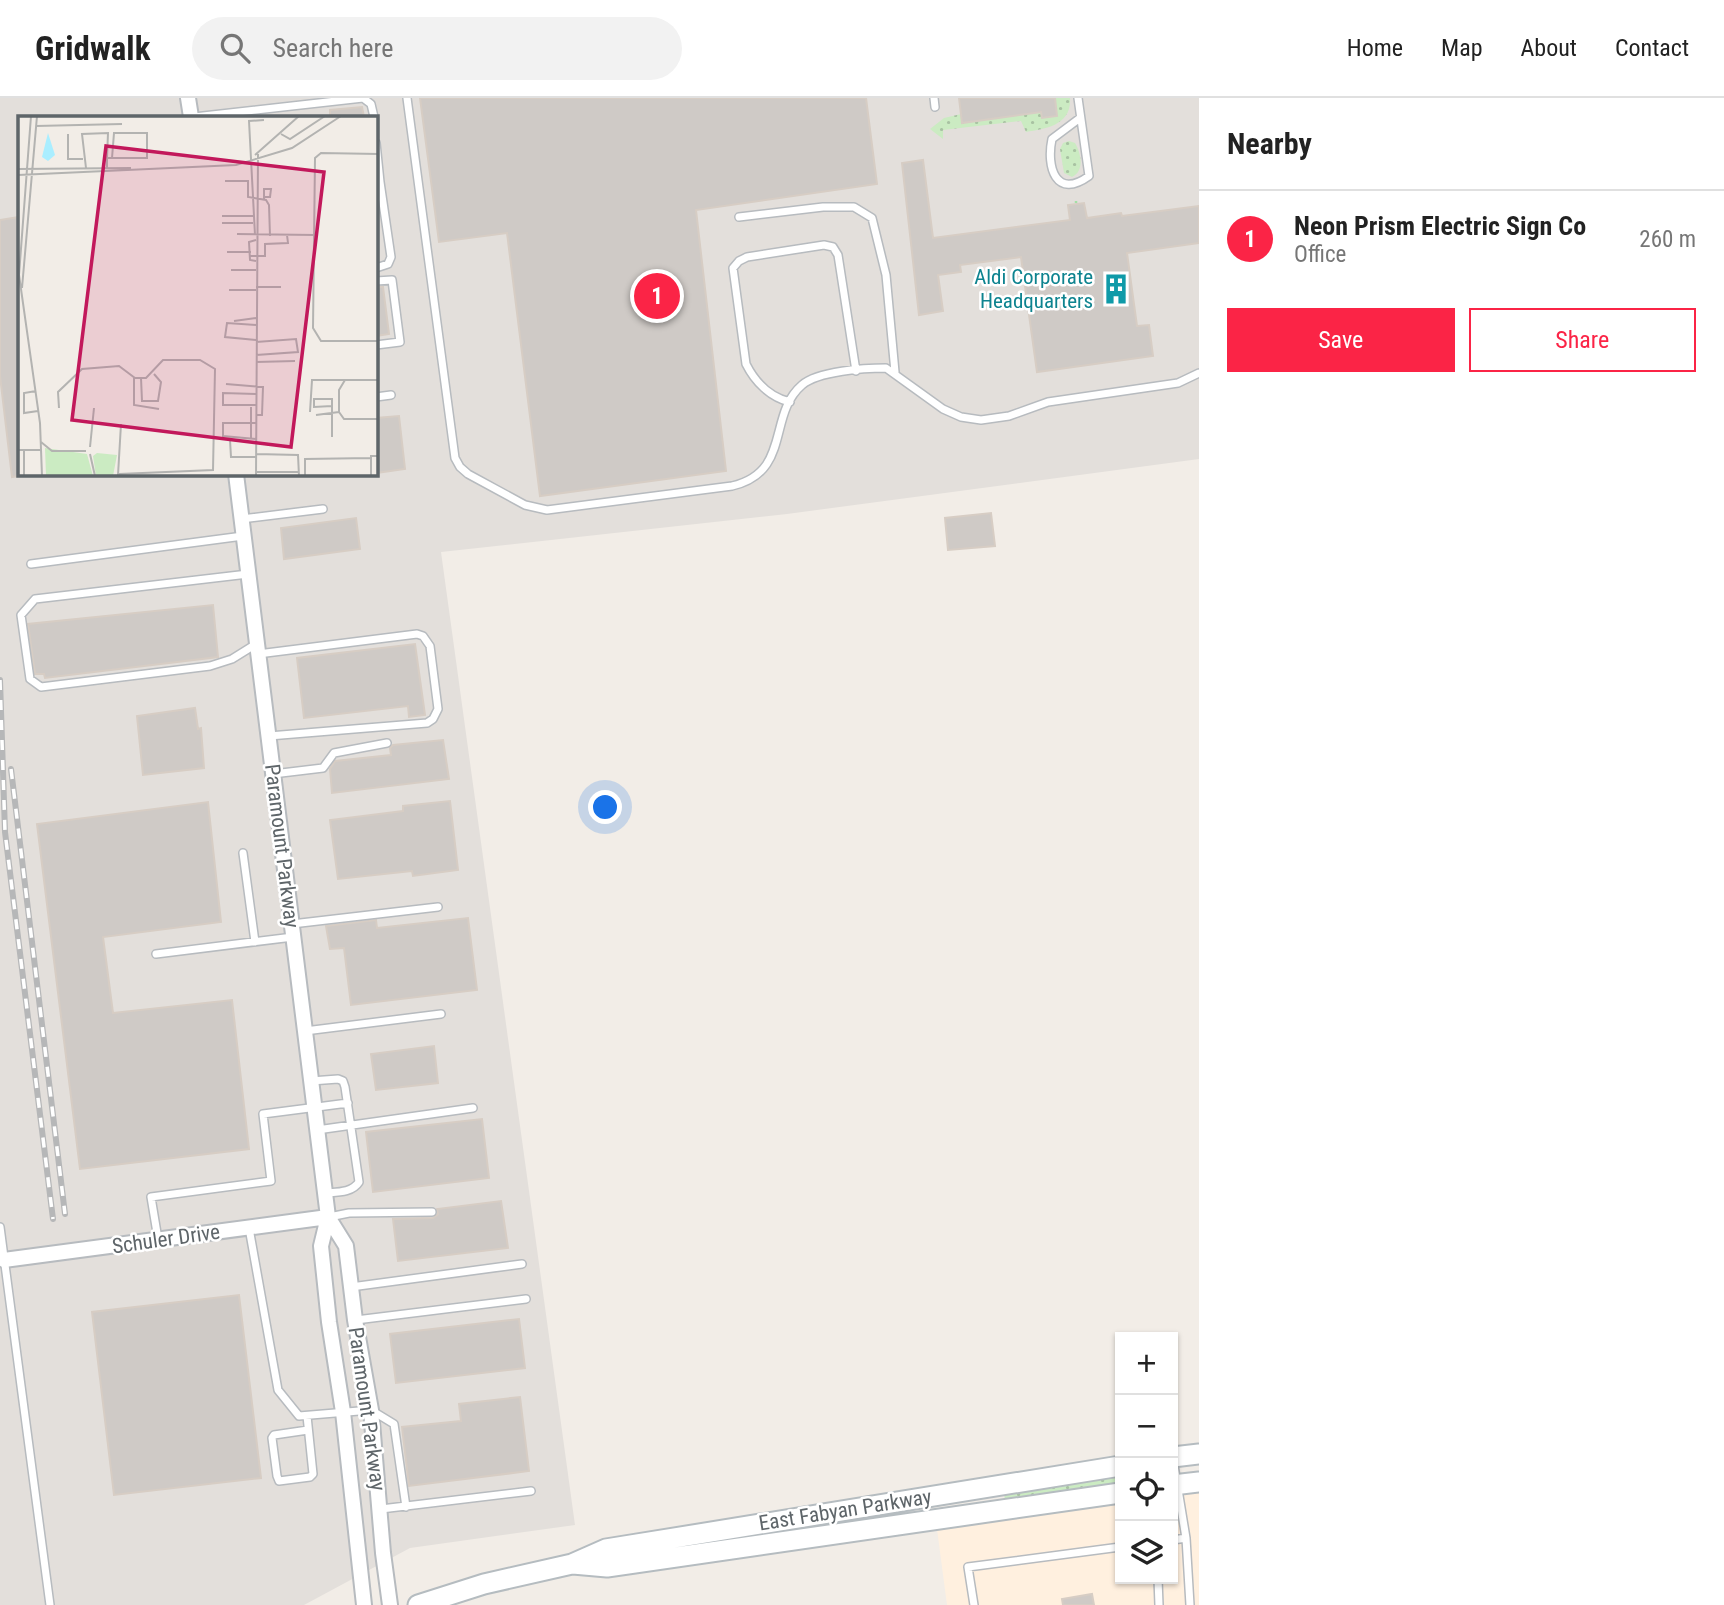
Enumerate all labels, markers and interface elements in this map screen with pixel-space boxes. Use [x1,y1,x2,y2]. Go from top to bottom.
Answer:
search box [192,17,682,80]
text: Gridwalk [35,29,150,68]
icon: search [216,29,254,67]
text: Search here [272,33,393,63]
text: Home [1347,34,1403,62]
text: Map [1441,34,1483,62]
text: About [1521,34,1577,62]
text: Contact [1615,34,1689,62]
inset map [18,116,378,476]
text: Nearby [1227,126,1312,161]
text: Neon Prism Electric Sign Co [1294,211,1586,241]
text: 1 [1244,226,1256,253]
text: 260 m [1639,226,1696,253]
text: Office [1294,241,1346,268]
place label: Aldi Corporate Headquarters [974,265,1093,313]
pin: 1 [634,270,680,322]
building icon: Aldi Corporate Headquarters [1099,272,1133,306]
button: Save [1227,308,1455,372]
button: Share [1469,308,1696,372]
street label: Paramount Parkway [260,763,304,930]
your location [588,790,622,824]
street label: Schuler Drive [111,1220,222,1258]
street label: Paramount Parkway [344,1326,390,1493]
map controls [1115,1332,1178,1584]
button: + [1115,1332,1178,1395]
button: − [1115,1395,1178,1458]
button: locate [1115,1458,1178,1521]
street label: East Fabyan Parkway [757,1484,933,1536]
button: layers [1115,1521,1178,1584]

